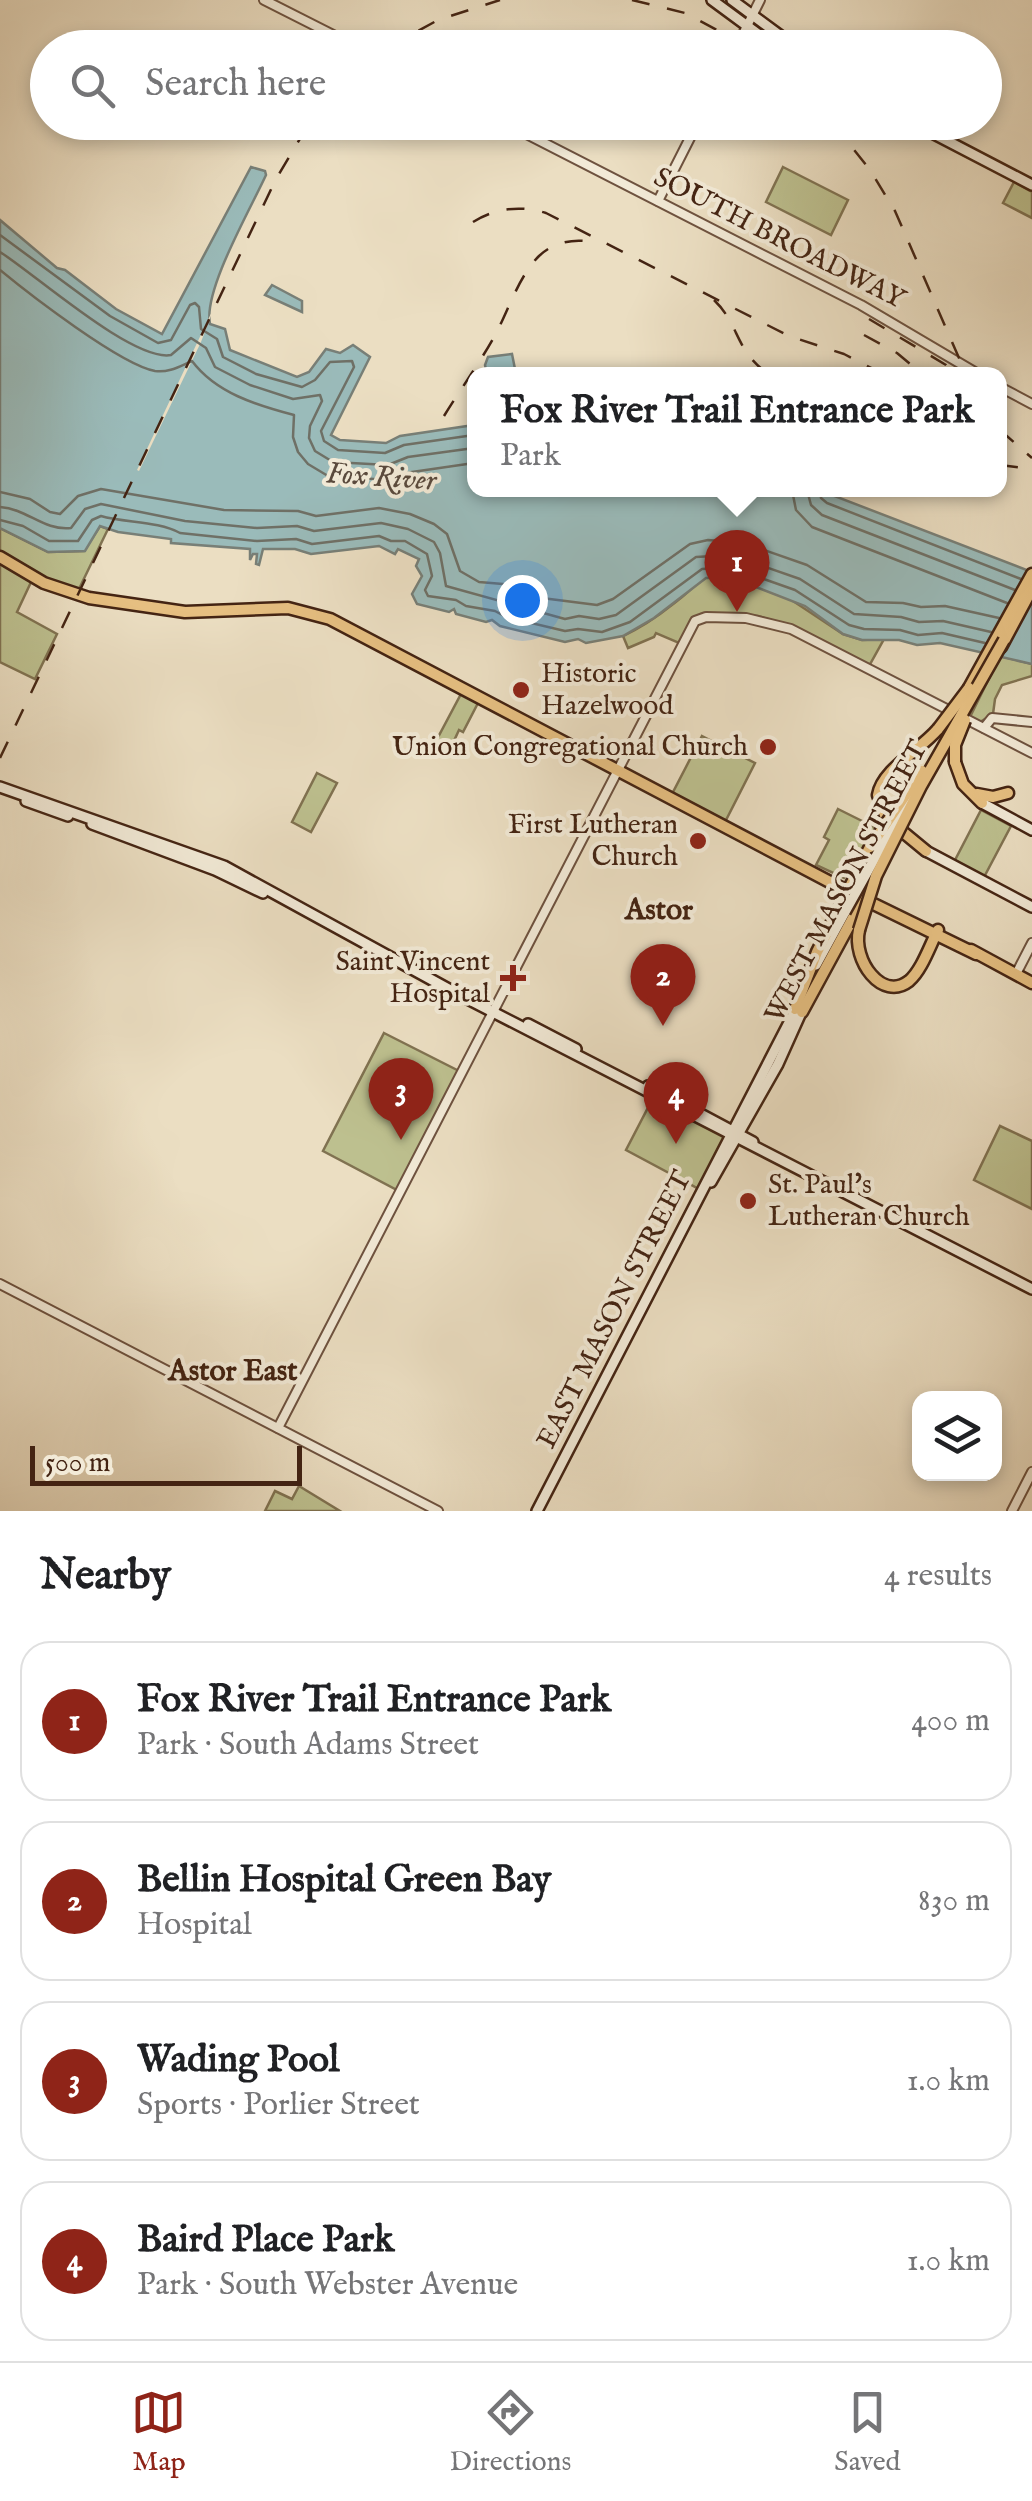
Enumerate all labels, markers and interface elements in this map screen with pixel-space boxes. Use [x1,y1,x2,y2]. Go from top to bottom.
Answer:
search box [30,30,1002,140]
icon: search [65,58,120,113]
text: Search here [145,61,326,109]
street label: SOUTH BROADWAY [647,160,912,318]
popup [467,367,1007,497]
text: Fox River Trail Entrance Park [500,388,974,436]
text: Park [500,436,561,477]
water label: Fox River [325,455,439,501]
pin: 1 [704,530,770,612]
your location [497,575,548,626]
place label: Historic Hazelwood [541,657,673,724]
marker: Historic Hazelwood [510,679,532,701]
place label: Union Congregational Church [392,730,748,765]
street label: WEST MASON STREET [758,734,937,1029]
marker: Union Congregational Church [757,736,779,758]
place label: First Lutheran Church [508,808,678,875]
marker: First Lutheran Church [687,830,709,852]
district label: Astor [624,892,694,930]
pin: 2 [630,944,696,1026]
place label: Saint Vincent Hospital [335,945,490,1012]
marker: Saint Vincent Hospital [500,965,526,991]
pin: 3 [368,1058,434,1140]
pin: 4 [644,1062,708,1144]
street label: EAST MASON STREET [530,1165,701,1455]
place label: St. Paul's Lutheran Church [768,1168,970,1235]
marker: St. Paul's Lutheran Church [737,1190,759,1212]
district label: Astor East [167,1353,298,1391]
map controls [912,1391,1002,1481]
button: layers [912,1391,1002,1481]
scale bar [30,1441,302,1486]
text: 500 m [45,1446,110,1481]
text: Nearby [40,1550,171,1603]
text: 4 results [884,1556,992,1597]
text: Fox River Trail Entrance Park [137,1677,611,1725]
text: 1 [69,1701,80,1742]
text: 400 m [911,1701,990,1742]
text: Park · South Adams Street [137,1725,479,1766]
text: Bellin Hospital Green Bay [137,1857,551,1905]
text: 2 [67,1881,82,1922]
text: 830 m [918,1881,990,1922]
text: Hospital [137,1905,252,1946]
text: Wading Pool [137,2037,339,2085]
text: 3 [69,2061,80,2102]
text: 1.0 km [907,2061,990,2102]
text: Sports · Porlier Street [137,2085,420,2126]
text: Baird Place Park [137,2217,394,2265]
text: 4 [67,2241,82,2282]
text: 1.0 km [907,2241,990,2282]
text: Park · South Webster Avenue [137,2265,518,2306]
tab: Map [131,2385,186,2480]
tab: Directions [449,2385,571,2480]
tab: Saved [834,2385,901,2480]

